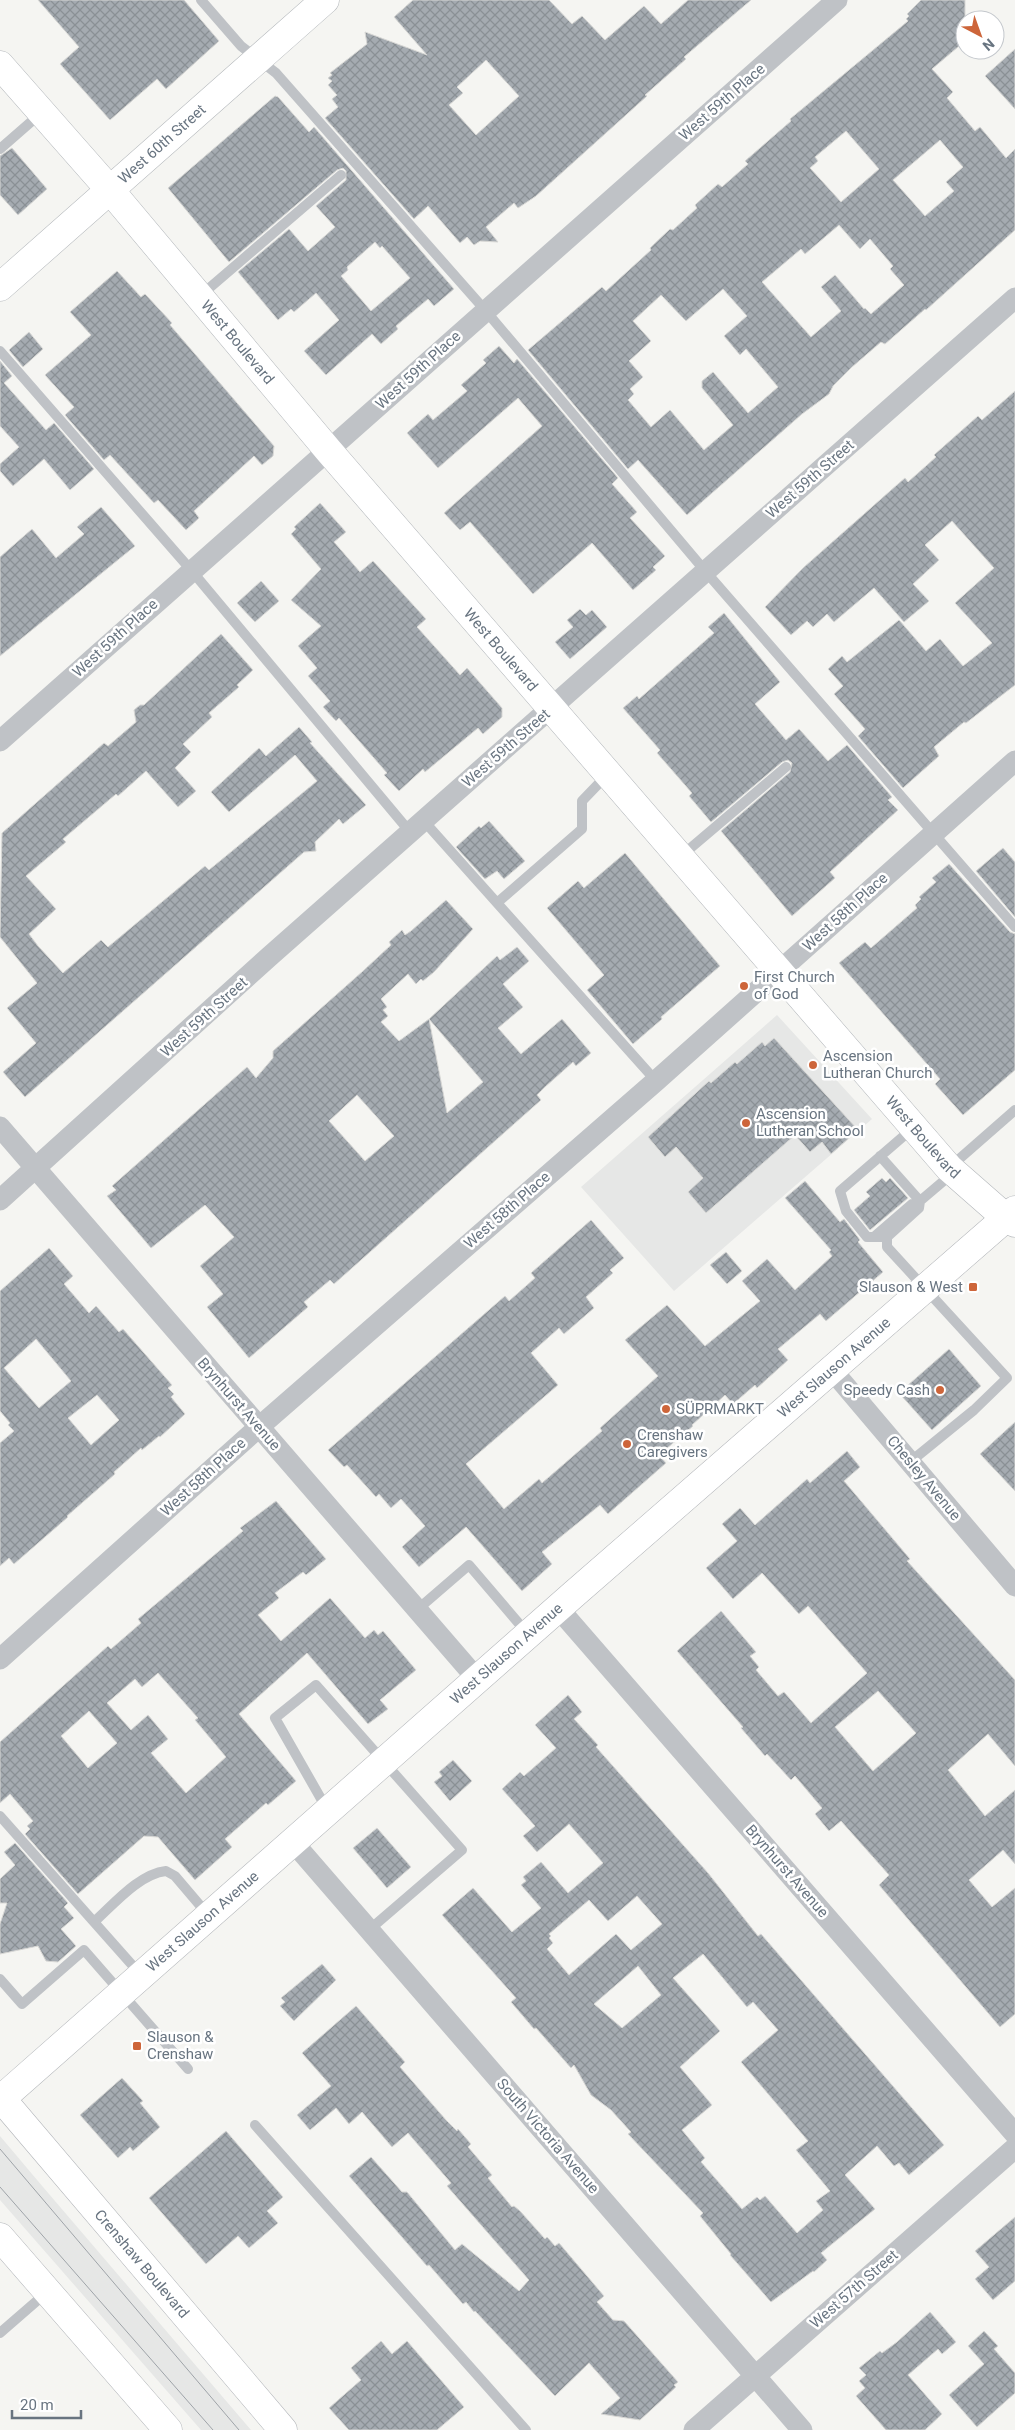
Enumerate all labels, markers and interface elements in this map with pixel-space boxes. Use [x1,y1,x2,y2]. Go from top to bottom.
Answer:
north arrow [955,10,1005,60]
text: N [980,36,998,54]
street label: West 59th Place [675,60,769,144]
street label: West 60th Street [114,101,209,187]
street label: West Boulevard [197,296,278,388]
street label: West 59th Place [372,327,464,413]
street label: West 59th Street [762,436,858,522]
street label: West 59th Place [69,595,161,681]
street label: West Boulevard [460,605,542,695]
street label: West 59th Street [458,705,554,791]
street label: West 58th Place [799,869,891,955]
place label: First Church of God [754,968,835,1003]
street label: West 59th Street [157,973,251,1061]
marker: First Church of God [738,980,750,992]
place label: Ascension Lutheran Church [823,1047,932,1082]
marker: Ascension Lutheran Church [807,1059,819,1071]
street label: West Boulevard [882,1092,964,1183]
place label: Ascension Lutheran School [756,1105,864,1140]
marker: Ascension Lutheran School [740,1117,752,1129]
street label: West 58th Place [460,1168,554,1252]
place label: Slauson & West [859,1278,963,1296]
marker: Slauson & West [967,1281,979,1293]
street label: West Slauson Avenue [774,1313,894,1422]
street label: Brynhurst Avenue [194,1354,284,1454]
place label: Speedy Cash [844,1381,930,1399]
marker: Speedy Cash [934,1384,946,1396]
place label: SÜPRMARKT [676,1400,764,1418]
marker: SÜPRMARKT [660,1403,672,1415]
place label: Crenshaw Caregivers [637,1426,708,1461]
street label: Chesley Avenue [883,1432,965,1524]
street label: West 58th Place [157,1434,249,1520]
marker: Crenshaw Caregivers [621,1438,633,1450]
street label: West Slauson Avenue [446,1599,566,1708]
street label: Brynhurst Avenue [742,1821,832,1921]
street label: West Slauson Avenue [143,1867,263,1976]
place label: Slauson & Crenshaw [147,2028,214,2063]
marker: Slauson & Crenshaw [131,2040,143,2052]
street label: South Victoria Avenue [493,2075,603,2197]
street label: Crenshaw Boulevard [91,2206,193,2322]
street label: West 57th Street [806,2246,902,2332]
scale bar [12,2388,81,2420]
text: 20 m [20,2396,54,2414]

